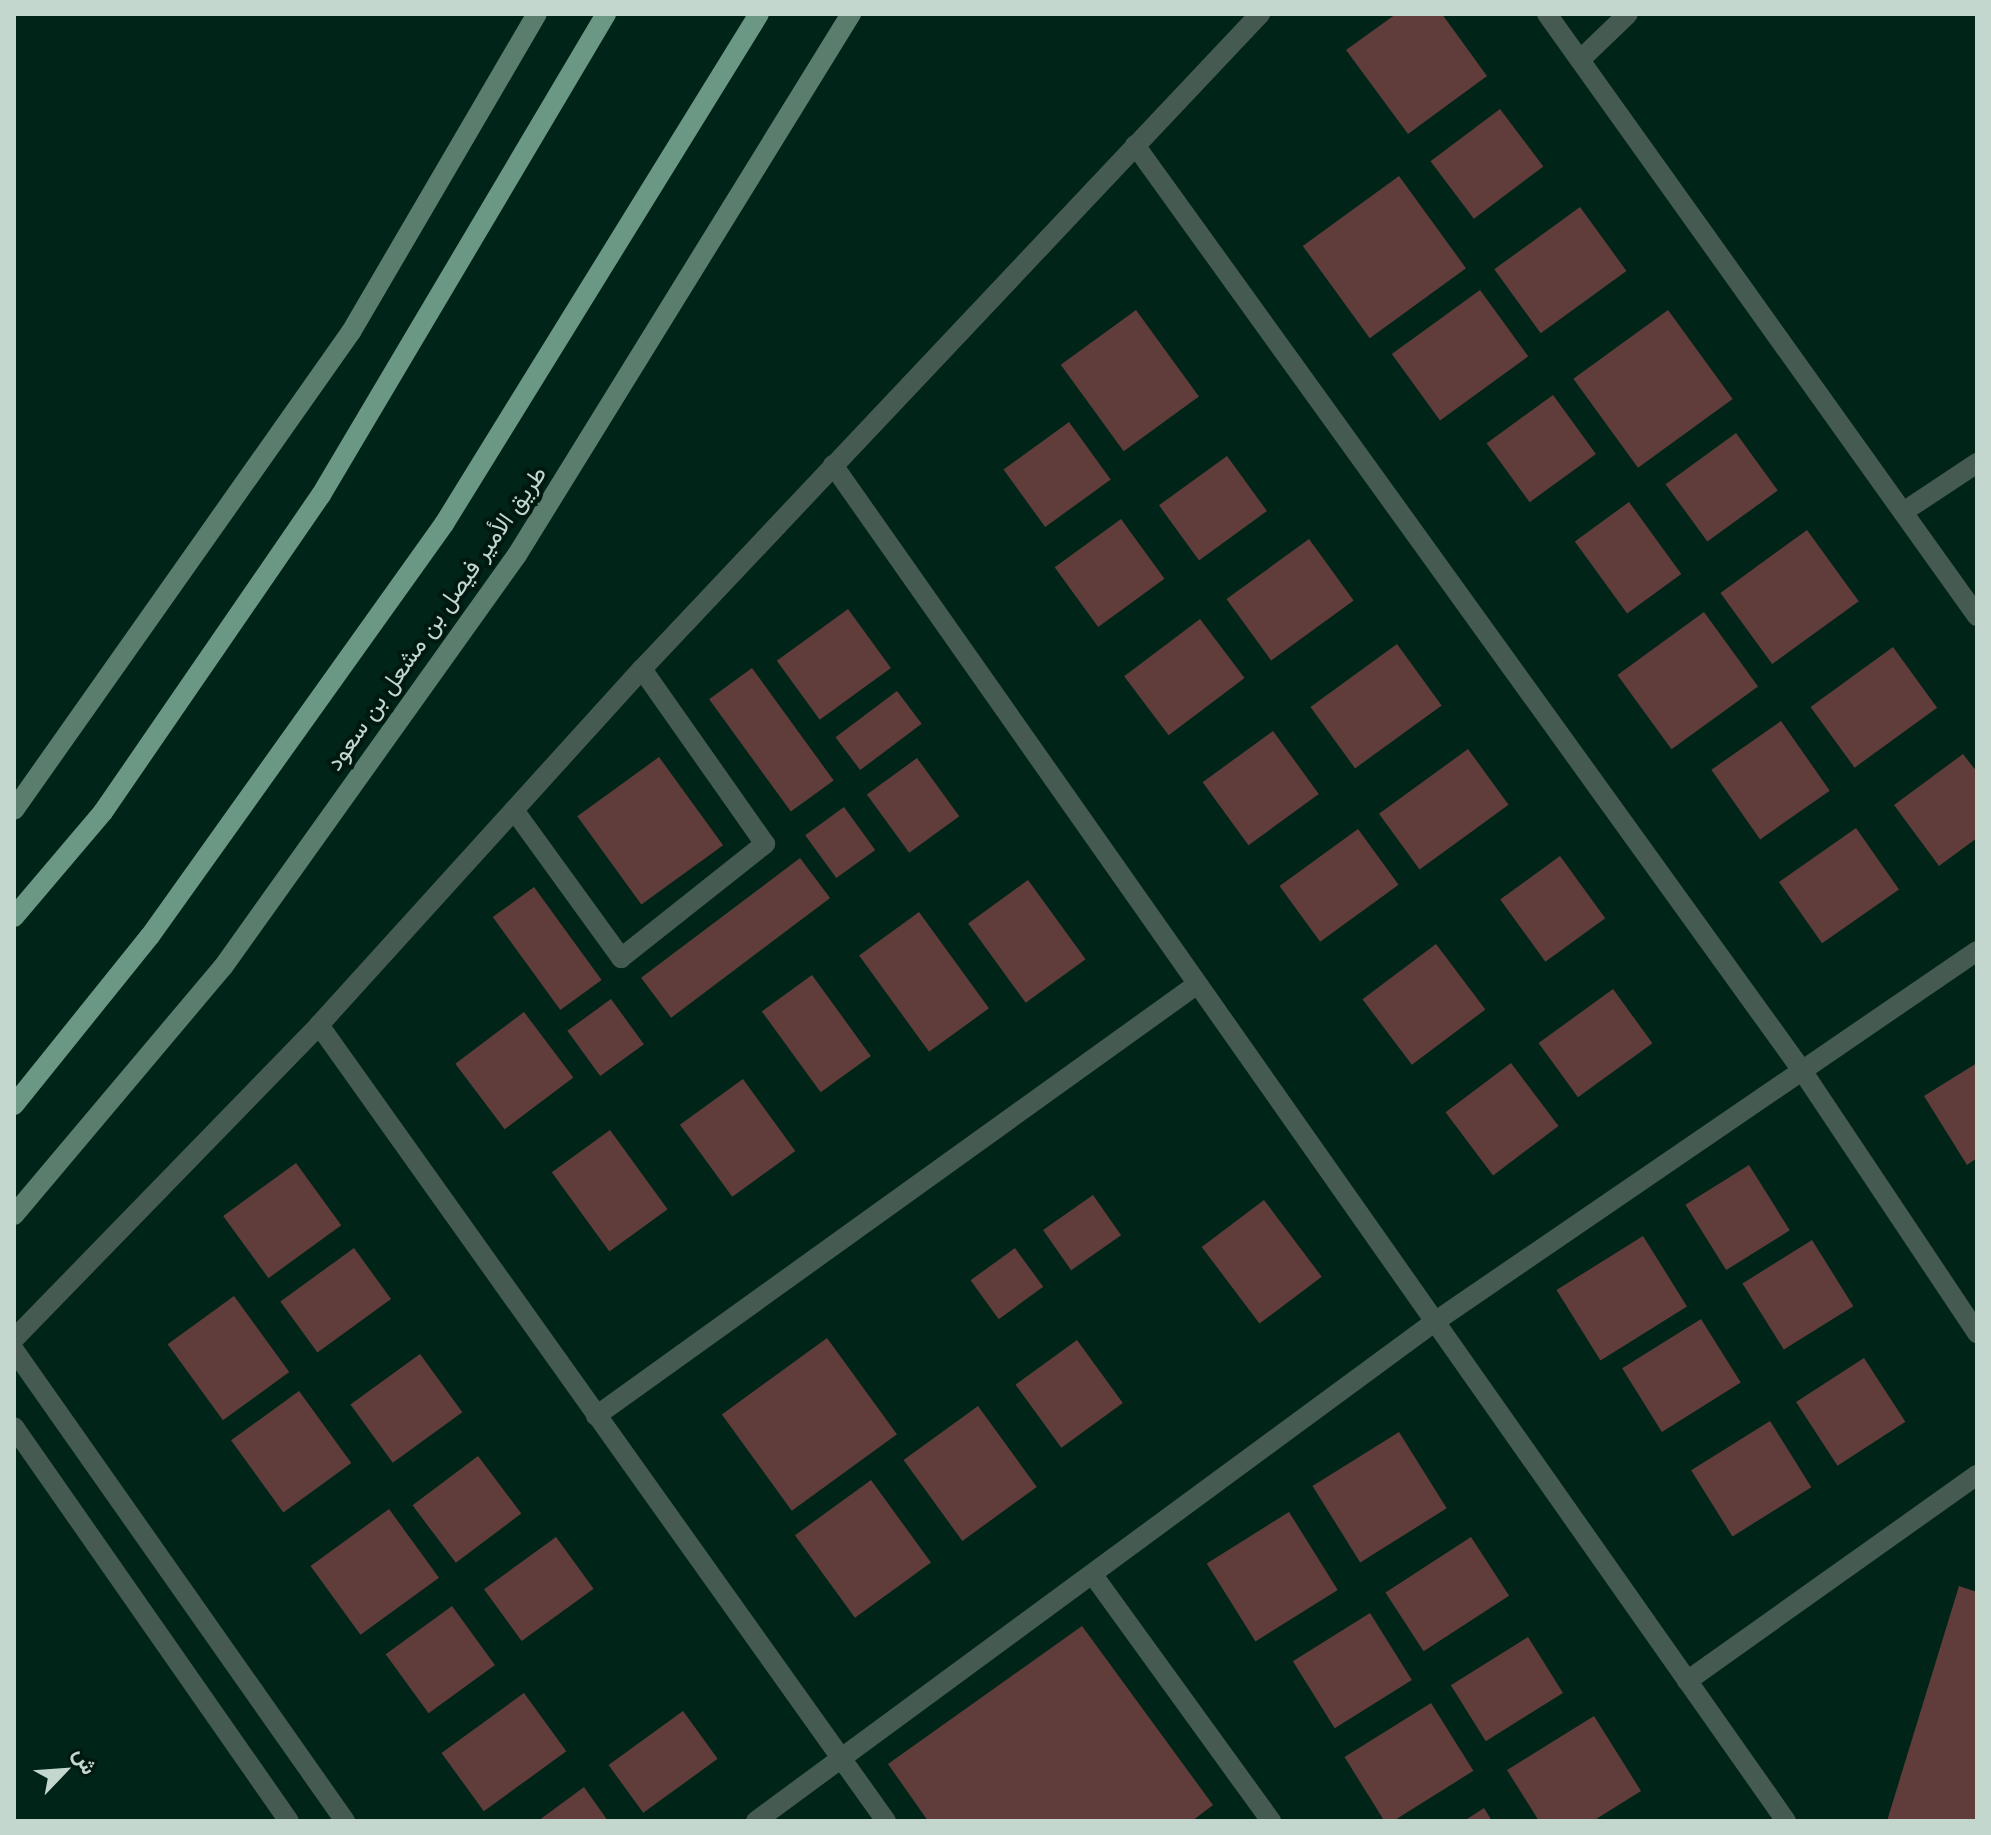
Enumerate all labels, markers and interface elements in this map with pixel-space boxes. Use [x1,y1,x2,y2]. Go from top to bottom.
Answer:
street label: طريق الأمير فيصل بن مشعل بن سعود [320,460,552,776]
north arrow [24,1731,104,1811]
text: ش [68,1743,103,1778]

